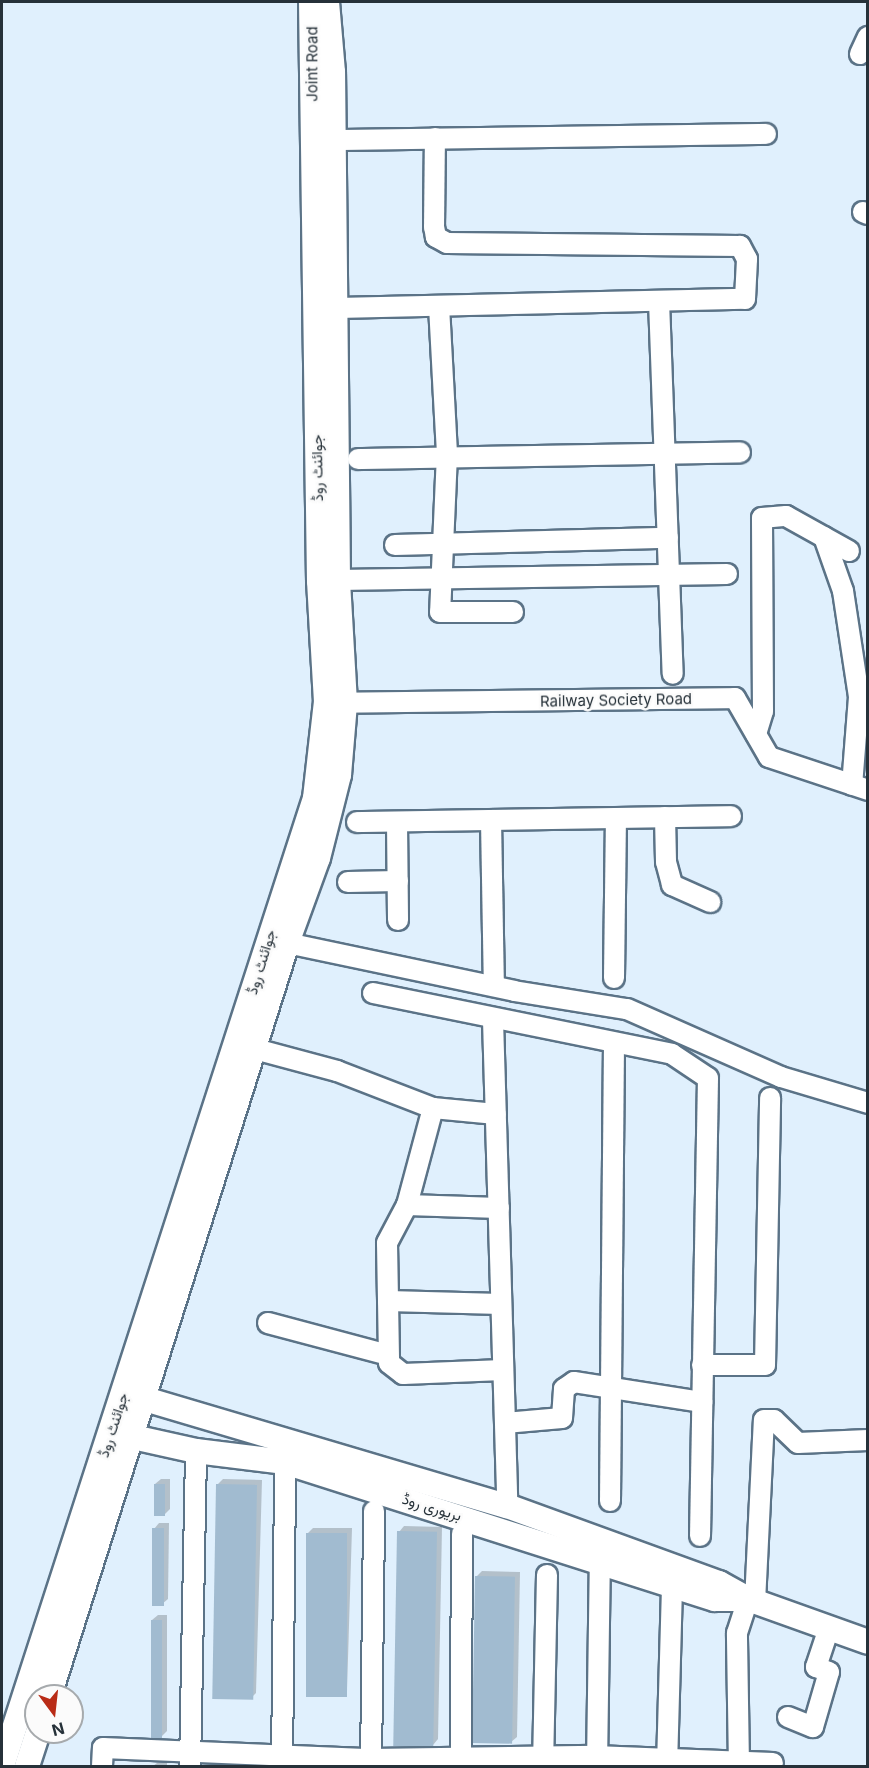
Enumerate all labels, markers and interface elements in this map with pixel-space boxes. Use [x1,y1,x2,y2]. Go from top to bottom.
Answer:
street label: Joint Road [303,26,321,102]
street label: جوائنٹ روڈ [307,434,327,502]
street label: Railway Society Road [540,690,692,710]
street label: جوائنٹ روڈ [243,927,279,997]
street label: جوائنٹ روڈ [94,1390,132,1460]
street label: بریوری روڈ [400,1489,464,1525]
north arrow [24,1684,84,1744]
text: N [50,1718,67,1741]

